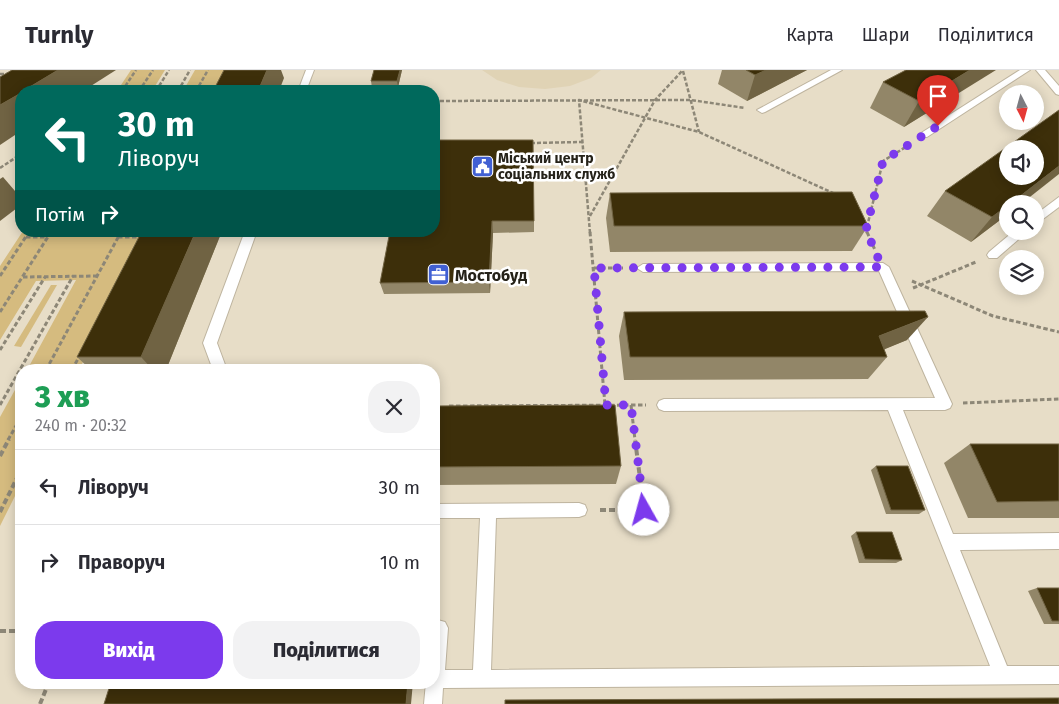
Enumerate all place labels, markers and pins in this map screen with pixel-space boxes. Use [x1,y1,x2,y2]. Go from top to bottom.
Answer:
pin [917,75,959,126]
place label: Міський центр соціальних служб [498,150,615,183]
public building icon: Міський центр соціальних служб [470,154,494,178]
office icon: Мостобуд [427,263,451,287]
place label: Мостобуд [455,266,527,285]

